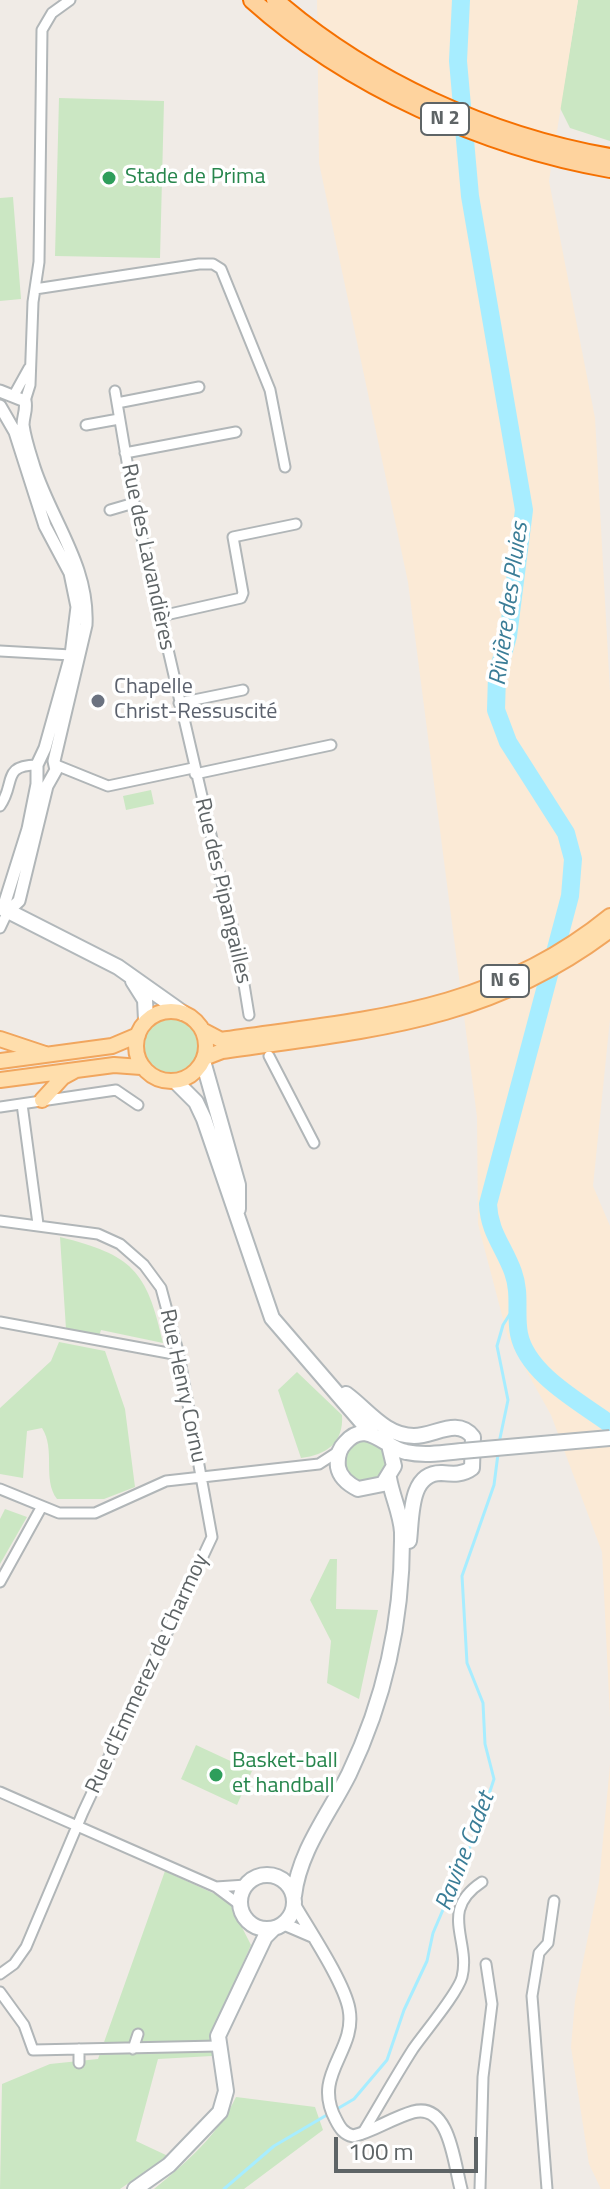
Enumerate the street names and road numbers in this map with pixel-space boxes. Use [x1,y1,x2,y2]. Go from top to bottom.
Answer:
road number: N 2 [421,103,469,135]
street label: Rue des Lavandières [114,461,180,653]
street label: Rue des Pipangailles [188,796,256,986]
road number: N 6 [481,965,529,997]
street label: Rue Henry Cornu [153,1307,211,1465]
street label: Rue d'Emmerez de Charmoy [81,1550,215,1798]

